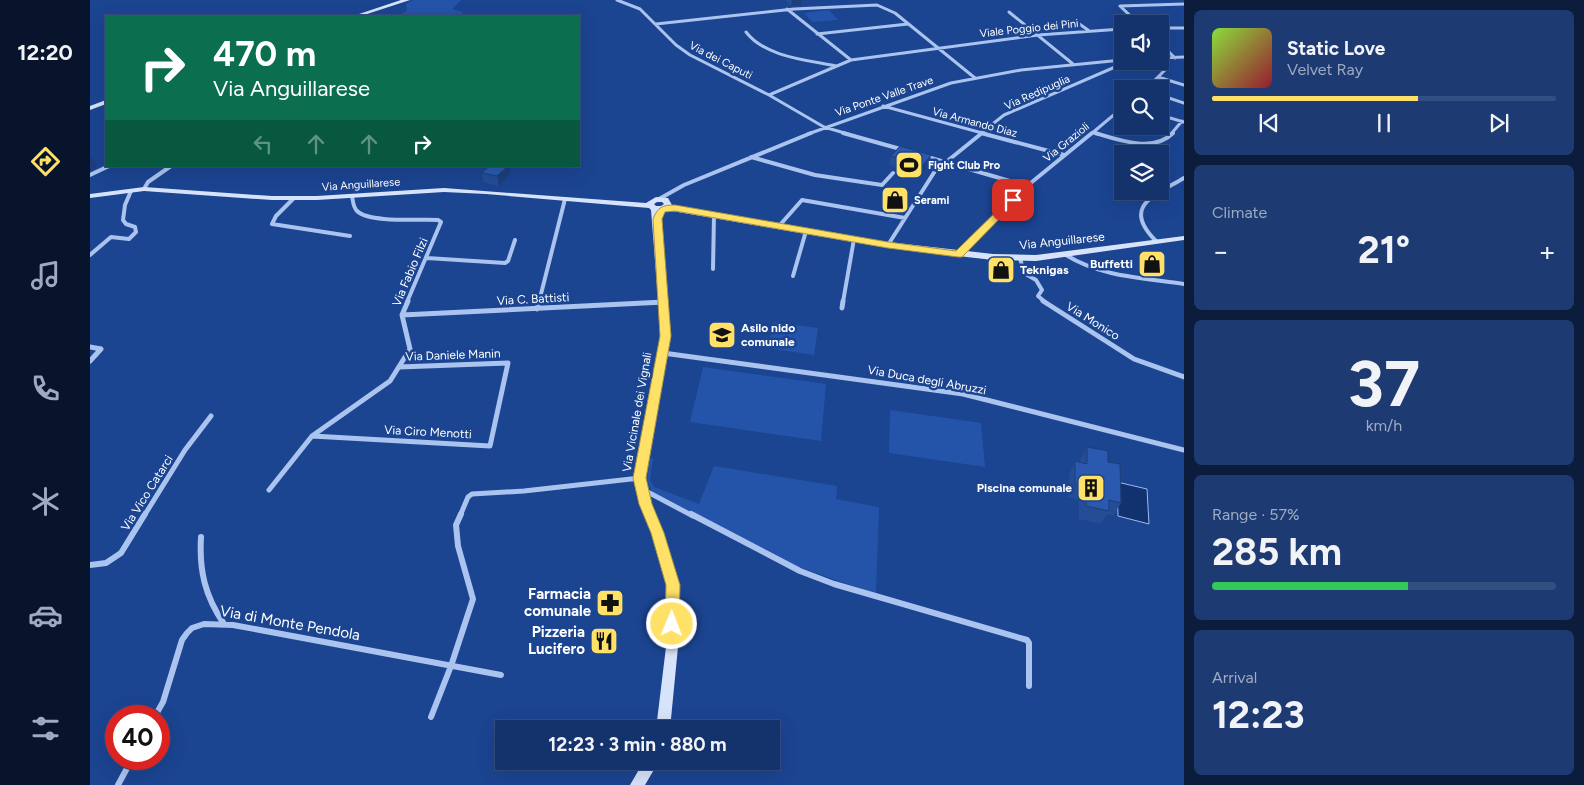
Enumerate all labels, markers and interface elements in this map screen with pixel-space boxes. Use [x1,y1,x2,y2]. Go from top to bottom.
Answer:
map controls [1114,15,1169,200]
button: sound [1114,15,1169,70]
street label: Viale Poggio dei Pini [979,17,1079,40]
text: 470 m [213,33,316,75]
icon: right [130,35,195,100]
text: Static Love [1287,37,1385,60]
text: 12:20 [17,39,73,66]
street label: Via dei Caputi [687,39,755,82]
text: Velvet Ray [1287,60,1363,79]
street label: Via Redipuglia [1003,72,1072,113]
street label: Via Ponte Valle Trave [833,74,935,119]
text: Via Anguillarese [213,75,370,102]
button: search [1114,80,1169,135]
street label: Via Armando Diaz [931,105,1019,140]
icon: previous [1255,109,1283,137]
icon: pause [1370,109,1398,137]
icon: next [1485,109,1513,137]
street label: Via Grazioli [1041,120,1092,165]
icon: left [249,130,277,158]
icon: ahead [302,130,330,158]
icon: ahead [355,130,383,158]
icon: right [408,130,436,158]
icon: directions [28,144,63,179]
button: layers [1114,145,1169,200]
sports icon: Fight Club Pro [894,150,924,180]
place label: Fight Club Pro [928,159,1001,172]
street label: Via Anguillarese [321,175,401,194]
pin [992,179,1034,221]
shop icon: Serami [880,185,910,215]
icon: arrive [999,186,1027,214]
place label: Serami [914,194,949,207]
text: Climate [1212,203,1267,222]
text: 21° [1358,227,1410,273]
street label: Via Anguillarese [1019,230,1106,252]
text: − [1212,234,1229,268]
text: + [1539,234,1556,268]
street label: Via Fabio Filzi [389,236,431,308]
shop icon: Buffetti [1137,249,1167,279]
shop icon: Teknigas [986,255,1016,285]
place label: Buffetti [1090,257,1133,271]
icon: music [28,258,63,293]
place label: Teknigas [1020,263,1069,277]
street label: Via C. Battisti [496,290,570,308]
street label: Via Monico [1064,299,1122,343]
school or university icon: Asilo nido comunale [707,320,737,350]
place label: Asilo nido comunale [741,321,795,349]
text: 37 [1348,344,1420,422]
street label: Via Daniele Manin [405,346,501,364]
street label: Via Vicinale dei Vignali [620,351,654,473]
street label: Via Duca degli Abruzzi [867,363,987,397]
icon: phone [28,371,63,406]
text: km/h [1366,416,1402,435]
street label: Via Ciro Menotti [384,423,472,441]
street label: Via Vico Catarci [118,453,176,533]
building icon: Piscina comunale [1076,473,1106,503]
place label: Piscina comunale [977,481,1072,495]
icon: climate [28,484,63,519]
text: Range · 57% [1212,505,1300,524]
text: 285 km [1212,529,1342,575]
place label: Farmacia comunale [524,585,592,620]
pharmacy icon: Farmacia comunale [595,588,625,618]
position arrow [645,597,697,649]
icon: car [28,598,63,633]
street label: Via di Monte Pendola [219,602,361,644]
place label: Pizzeria Lucifero [528,623,585,658]
restaurant icon: Pizzeria Lucifero [589,626,619,656]
text: Arrival [1212,668,1257,687]
text: 12:23 [1212,692,1305,738]
speed limit sign: 40 [105,705,170,770]
icon: filters [28,711,63,746]
text: 12:23 · 3 min · 880 m [548,733,727,756]

